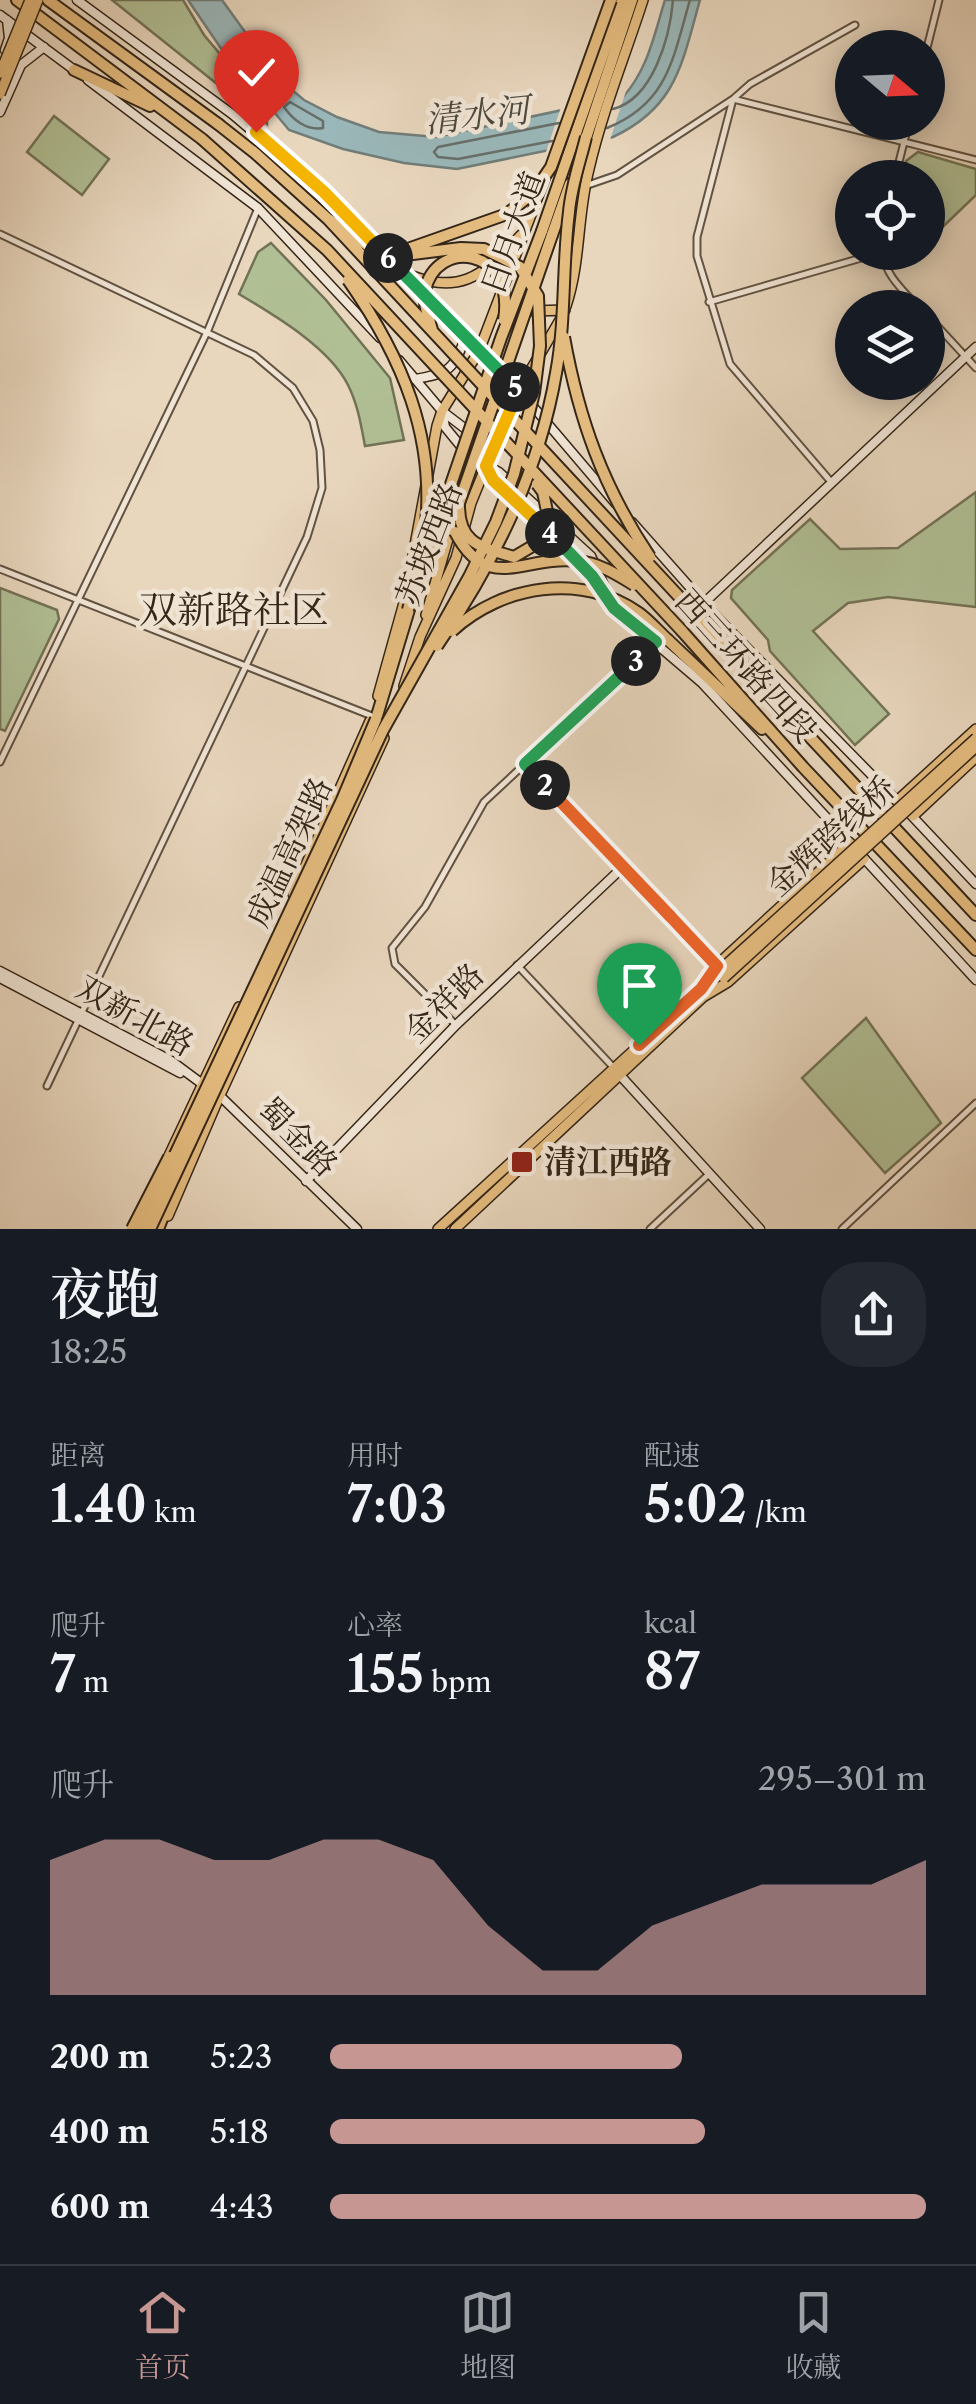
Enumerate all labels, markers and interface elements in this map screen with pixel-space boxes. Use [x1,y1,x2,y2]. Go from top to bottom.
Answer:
pin [214,30,299,133]
north arrow [835,30,945,140]
map controls [835,30,945,400]
icon: check [229,45,284,100]
water label: 清水河 [422,87,537,141]
button: locate [835,160,945,270]
street label: 日月大道 [472,166,553,300]
pin: 6 [363,233,413,283]
text: 6 [380,241,396,275]
button: layers [835,290,945,400]
pin: 5 [490,362,540,412]
text: 5 [507,370,523,404]
street label: 苏坡西路 [387,477,470,611]
pin: 4 [525,508,575,558]
text: 4 [542,516,558,550]
street label: 西三环路四段 [668,581,825,750]
district label: 双新路社区 [139,586,329,633]
pin: 3 [611,636,661,686]
text: 3 [628,644,644,678]
pin: 2 [520,760,570,810]
text: 2 [537,768,553,802]
street label: 金辉跨线桥 [758,768,903,904]
street label: 成温高架路 [237,771,340,933]
pin [597,943,682,1046]
street label: 金祥路 [396,955,491,1050]
icon: arrive [612,958,667,1013]
street label: 双新北路 [70,967,201,1064]
street label: 蜀金路 [251,1089,346,1184]
place label: 清江西路 [544,1142,672,1181]
marker: 清江西路 [509,1149,535,1175]
text: 夜跑 [50,1261,160,1328]
button: share [821,1262,926,1367]
text: 18:25 [50,1332,127,1371]
text: 距离 [50,1438,106,1472]
text: 用时 [347,1438,403,1472]
text: 配速 [644,1438,700,1472]
text: 1.40 [50,1473,147,1535]
text: 7:03 [347,1473,447,1535]
text: 5:02 [644,1473,747,1535]
text: km [147,1495,197,1529]
text: /km [747,1495,807,1529]
text: kcal [644,1606,697,1640]
text: 爬升 [50,1608,106,1642]
text: 心率 [347,1608,403,1642]
text: 87 [644,1640,700,1702]
text: 7 [50,1643,76,1705]
text: 155 [347,1643,424,1705]
text: m [76,1665,109,1699]
text: bpm [424,1665,492,1699]
text: 295–301 m [758,1759,926,1798]
text: 爬升 [50,1765,114,1804]
text: 200 m [50,2037,150,2076]
text: 5:23 [210,2037,272,2076]
text: 400 m [50,2112,150,2151]
text: 5:18 [210,2112,269,2151]
text: 600 m [50,2187,150,2226]
text: 4:43 [210,2187,274,2226]
tab: 首页 [135,2285,191,2385]
tab: 地图 [460,2285,516,2385]
tab: 收藏 [785,2285,841,2385]

